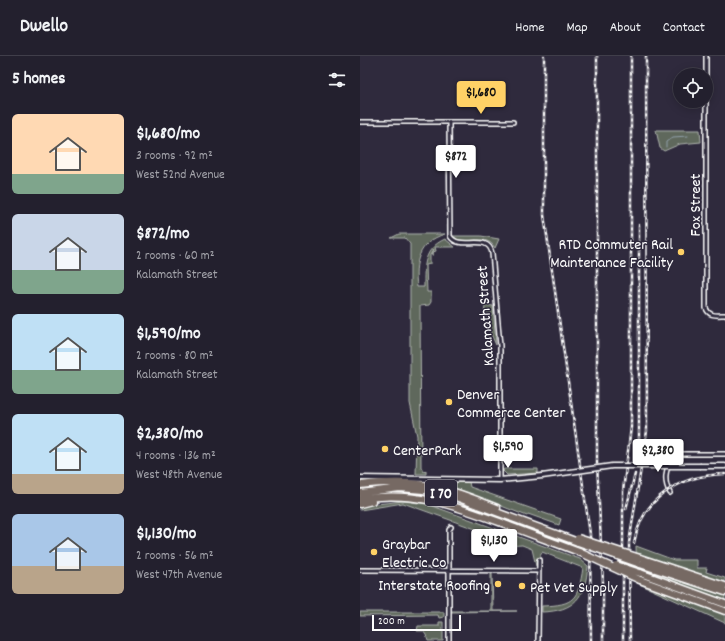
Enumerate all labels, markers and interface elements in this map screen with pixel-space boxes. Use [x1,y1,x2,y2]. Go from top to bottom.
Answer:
text: Dwello [20,14,68,41]
text: Home [515,18,544,38]
text: Map [566,18,588,38]
text: About [610,18,641,38]
text: Contact [663,18,705,38]
text: 5 homes [12,68,65,92]
map controls [673,68,713,108]
button: locate [673,68,713,108]
icon: filters [326,69,348,91]
pin: $1,680 [448,81,514,115]
text: $1,680 [466,84,496,103]
text: $1,680/mo [136,123,200,147]
icon: home [44,130,92,178]
pin: $872 [432,145,480,179]
text: 3 rooms · 92 m² [136,147,213,166]
text: $872 [445,148,467,167]
text: West 52nd Avenue [136,166,225,185]
street label: Fox Street [685,174,708,236]
text: $872/mo [136,223,189,247]
icon: home [44,230,92,278]
place label: RTD Commuter Rail Maintenance Facility [550,234,674,275]
text: 2 rooms · 60 m² [136,247,214,266]
marker: RTD Commuter Rail Maintenance Facility [676,247,686,257]
street label: Kalamath Street [472,265,501,367]
text: Kalamath Street [136,266,218,285]
text: $1,590/mo [136,323,201,347]
icon: home [44,330,92,378]
text: 2 rooms · 80 m² [136,347,213,366]
text: Kalamath Street [136,366,218,385]
place label: Denver Commerce Center [457,384,565,425]
marker: Denver Commerce Center [444,397,454,407]
text: $2,380/mo [136,423,203,447]
icon: home [44,430,92,478]
pin: $1,590 [475,435,541,469]
text: $1,590 [493,438,523,457]
pin: $2,380 [625,439,691,473]
place label: CenterPark [393,440,461,463]
text: $2,380 [642,442,674,461]
marker: CenterPark [380,444,390,454]
text: 4 rooms · 136 m² [136,447,216,466]
text: West 48th Avenue [136,466,222,485]
road number: I 70 [425,480,457,506]
text: $1,130/mo [136,523,196,547]
pin: $1,130 [461,529,527,563]
icon: home [44,530,92,578]
text: $1,130 [480,532,508,551]
place label: Graybar Electric Co [382,534,446,575]
text: 2 rooms · 56 m² [136,547,213,566]
marker: Graybar Electric Co [369,547,379,557]
text: West 47th Avenue [136,566,222,585]
place label: Interstate Roofing [378,575,490,598]
place label: Pet Vet Supply [530,577,618,600]
marker: Interstate Roofing [493,579,503,589]
marker: Pet Vet Supply [517,581,527,591]
scale bar [372,613,461,632]
text: 200 m [378,614,405,630]

